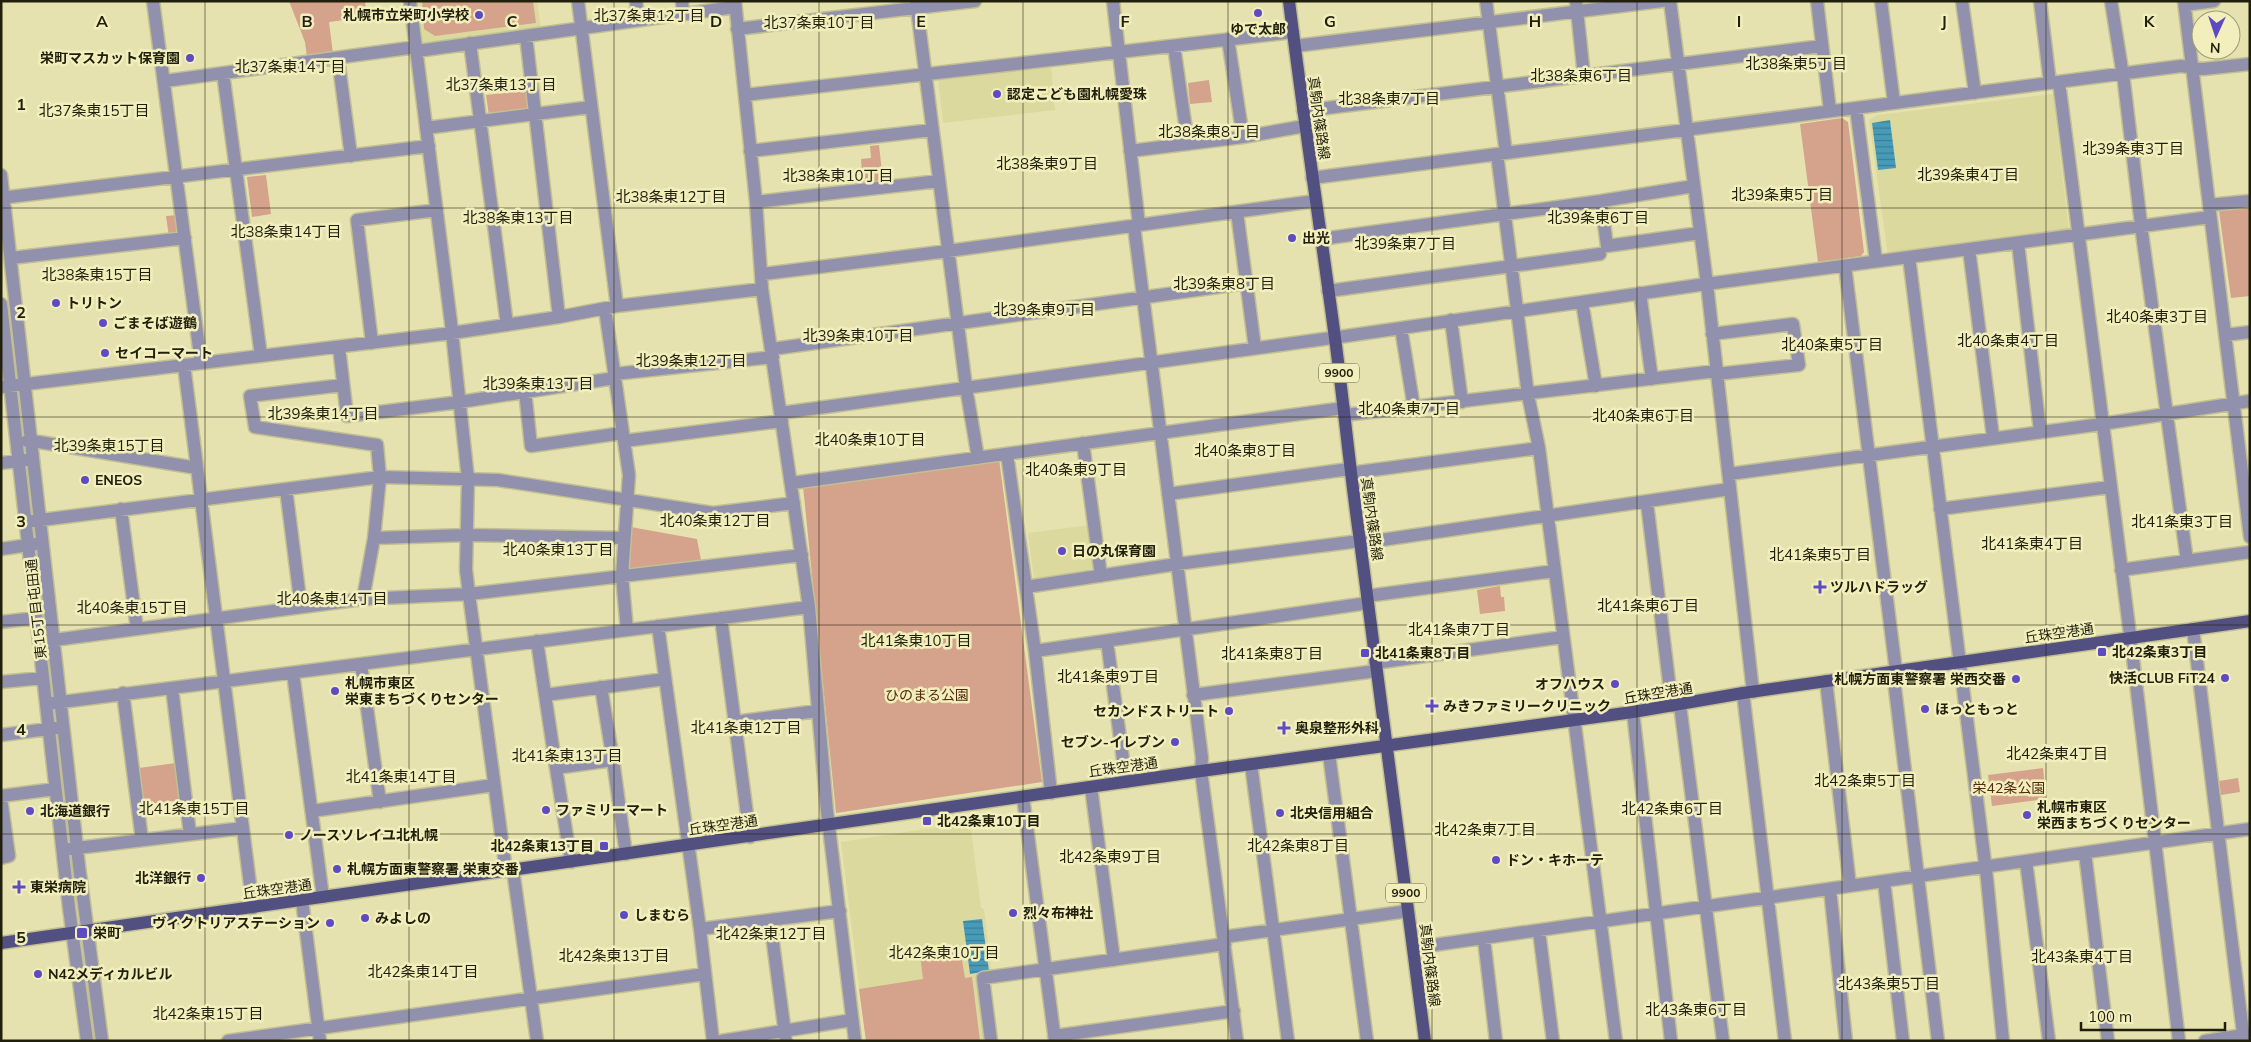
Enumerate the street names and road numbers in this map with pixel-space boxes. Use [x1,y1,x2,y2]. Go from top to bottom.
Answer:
street label: 真駒内篠路線 [1304,75,1334,161]
road number: 9900 [1319,363,1359,382]
street label: 真駒内篠路線 [1357,476,1387,562]
street label: 東15丁目屯田通 [22,558,50,660]
street label: 丘珠空港通 [2023,619,2095,647]
street label: 丘珠空港通 [1622,679,1694,707]
street label: 丘珠空港通 [1087,753,1159,781]
street label: 丘珠空港通 [687,811,759,839]
street label: 丘珠空港通 [241,875,313,903]
road number: 9900 [1386,884,1426,902]
street label: 真駒内篠路線 [1416,922,1444,1008]

